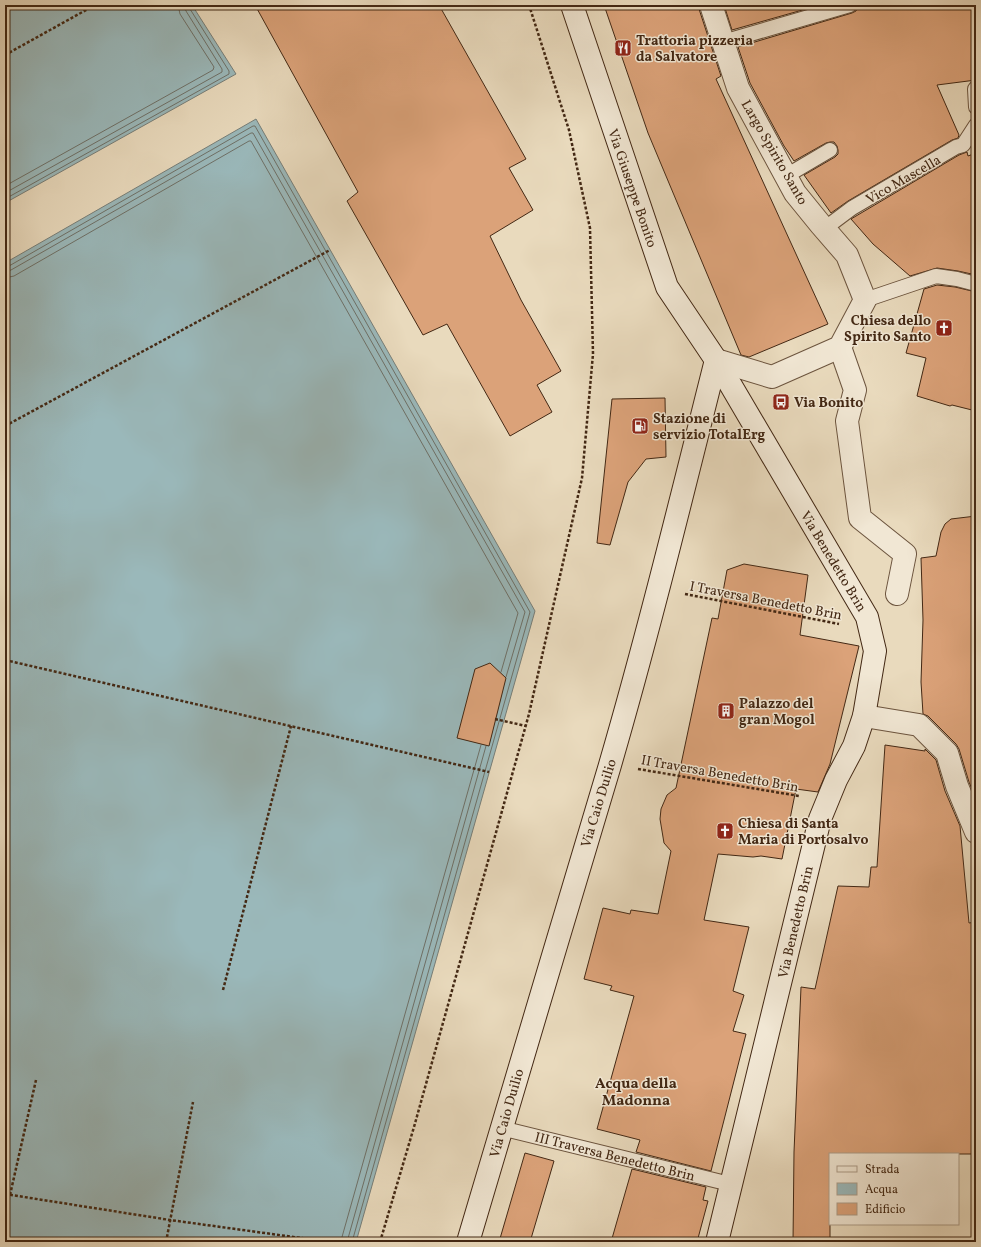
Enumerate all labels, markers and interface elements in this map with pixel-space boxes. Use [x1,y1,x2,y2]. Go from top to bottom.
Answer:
place label: Trattoria pizzeria da Salvatore [636,32,753,67]
restaurant icon: Trattoria pizzeria da Salvatore [613,38,633,58]
street label: Largo Spirito Santo [736,97,812,209]
street label: Via Giuseppe Bonito [602,127,661,250]
street label: Vico Mascella [863,151,945,209]
place label: Chiesa dello Spirito Santo [844,312,931,347]
church icon: Chiesa dello Spirito Santo [934,318,954,338]
bus stop icon: Via Bonito [771,392,791,412]
place label: Via Bonito [794,394,863,413]
place label: Stazione di servizio TotalErg [653,410,766,445]
fuel station icon: Stazione di servizio TotalErg [630,416,650,436]
street label: Via Benedetto Brin [795,508,870,616]
street label: I Traversa Benedetto Brin [688,577,843,626]
place label: Palazzo del gran Mogol [739,695,815,730]
building icon: Palazzo del gran Mogol [716,701,736,721]
street label: II Traversa Benedetto Brin [639,751,800,798]
street label: Via Caio Duilio [577,757,622,850]
place label: Chiesa di Santa Maria di Portosalvo [738,815,868,850]
church icon: Chiesa di Santa Maria di Portosalvo [715,821,735,841]
street label: Via Benedetto Brin [774,864,819,980]
street label: Via Caio Duilio [486,1067,529,1160]
district label: Acqua della Madonna [595,1074,677,1112]
street label: III Traversa Benedetto Brin [532,1128,697,1187]
legend [829,1153,959,1225]
text: Strada [865,1162,900,1178]
text: Acqua [865,1182,898,1198]
text: Edificio [865,1202,905,1218]

